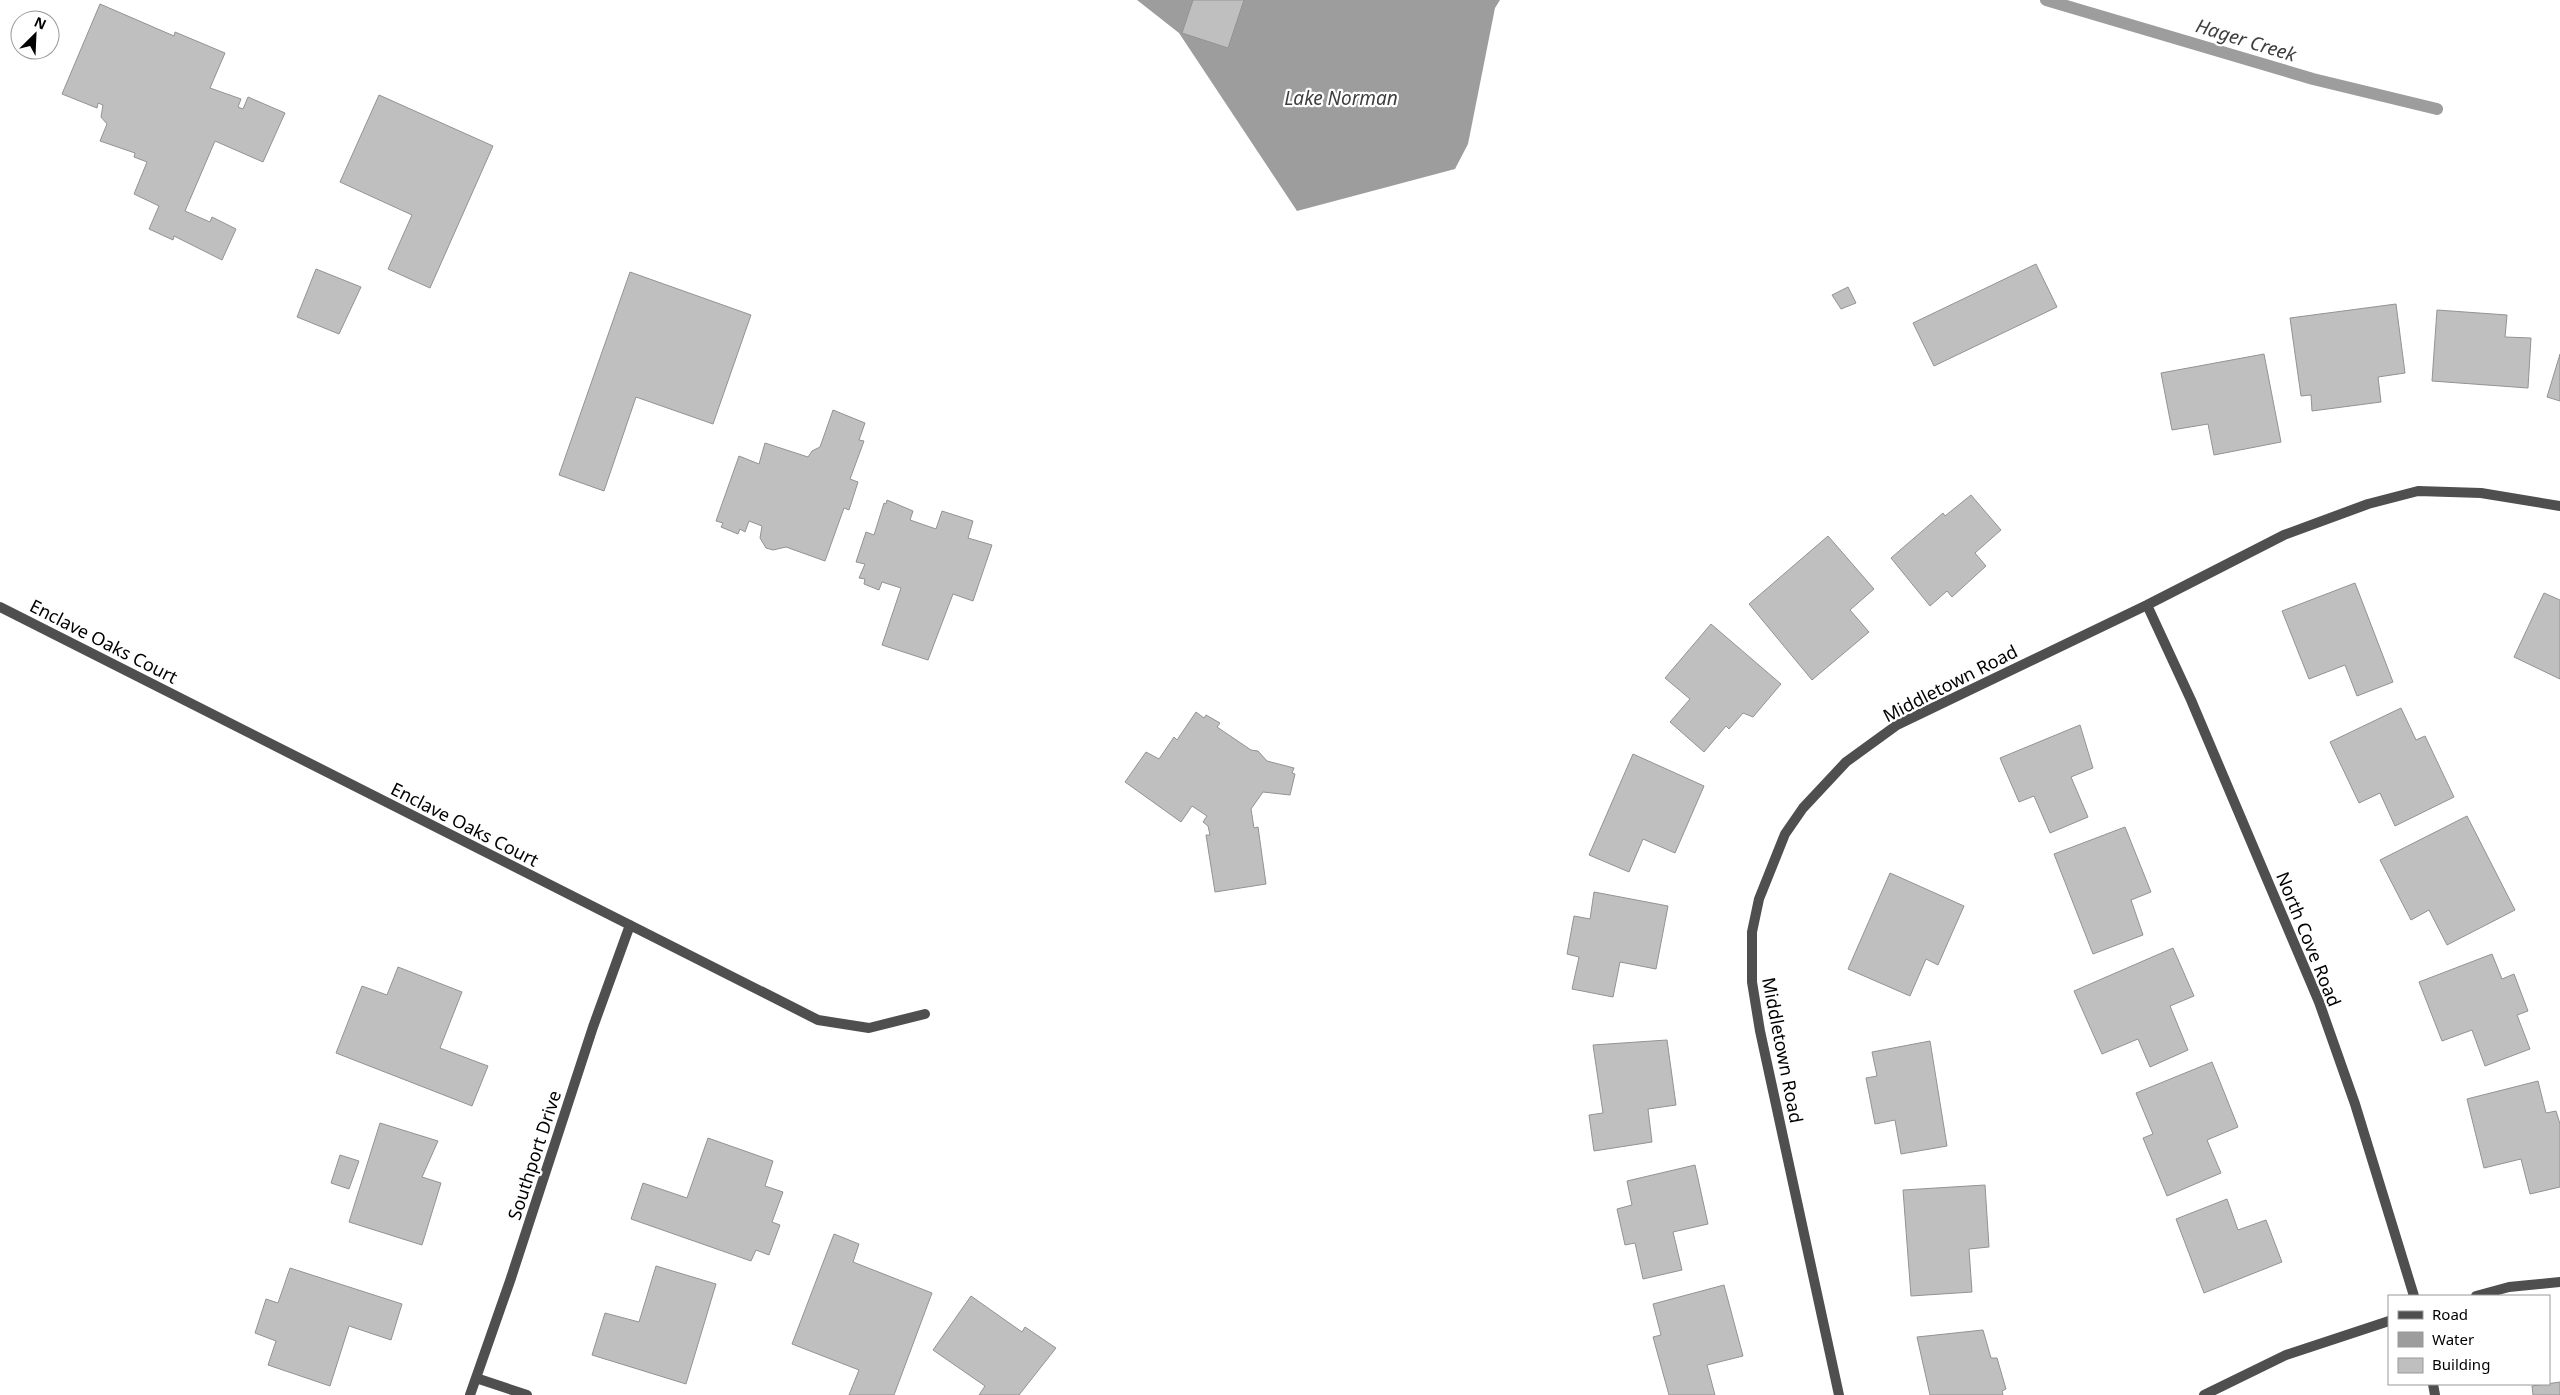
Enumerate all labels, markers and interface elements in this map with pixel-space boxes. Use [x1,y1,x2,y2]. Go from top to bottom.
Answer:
north arrow [10,10,60,60]
text: N [31,12,50,34]
water label: Hager Creek [2193,12,2300,68]
water label: Lake Norman [1284,85,1398,111]
street label: Enclave Oaks Court [26,593,182,689]
street label: Middletown Road [1879,639,2021,727]
street label: Enclave Oaks Court [387,776,543,872]
street label: North Cove Road [2271,868,2347,1010]
street label: Middletown Road [1757,975,1809,1125]
street label: Southport Drive [502,1087,566,1223]
legend [2388,1295,2550,1385]
text: Road [2432,1304,2468,1324]
text: Water [2432,1329,2474,1349]
text: Building [2432,1354,2490,1374]

